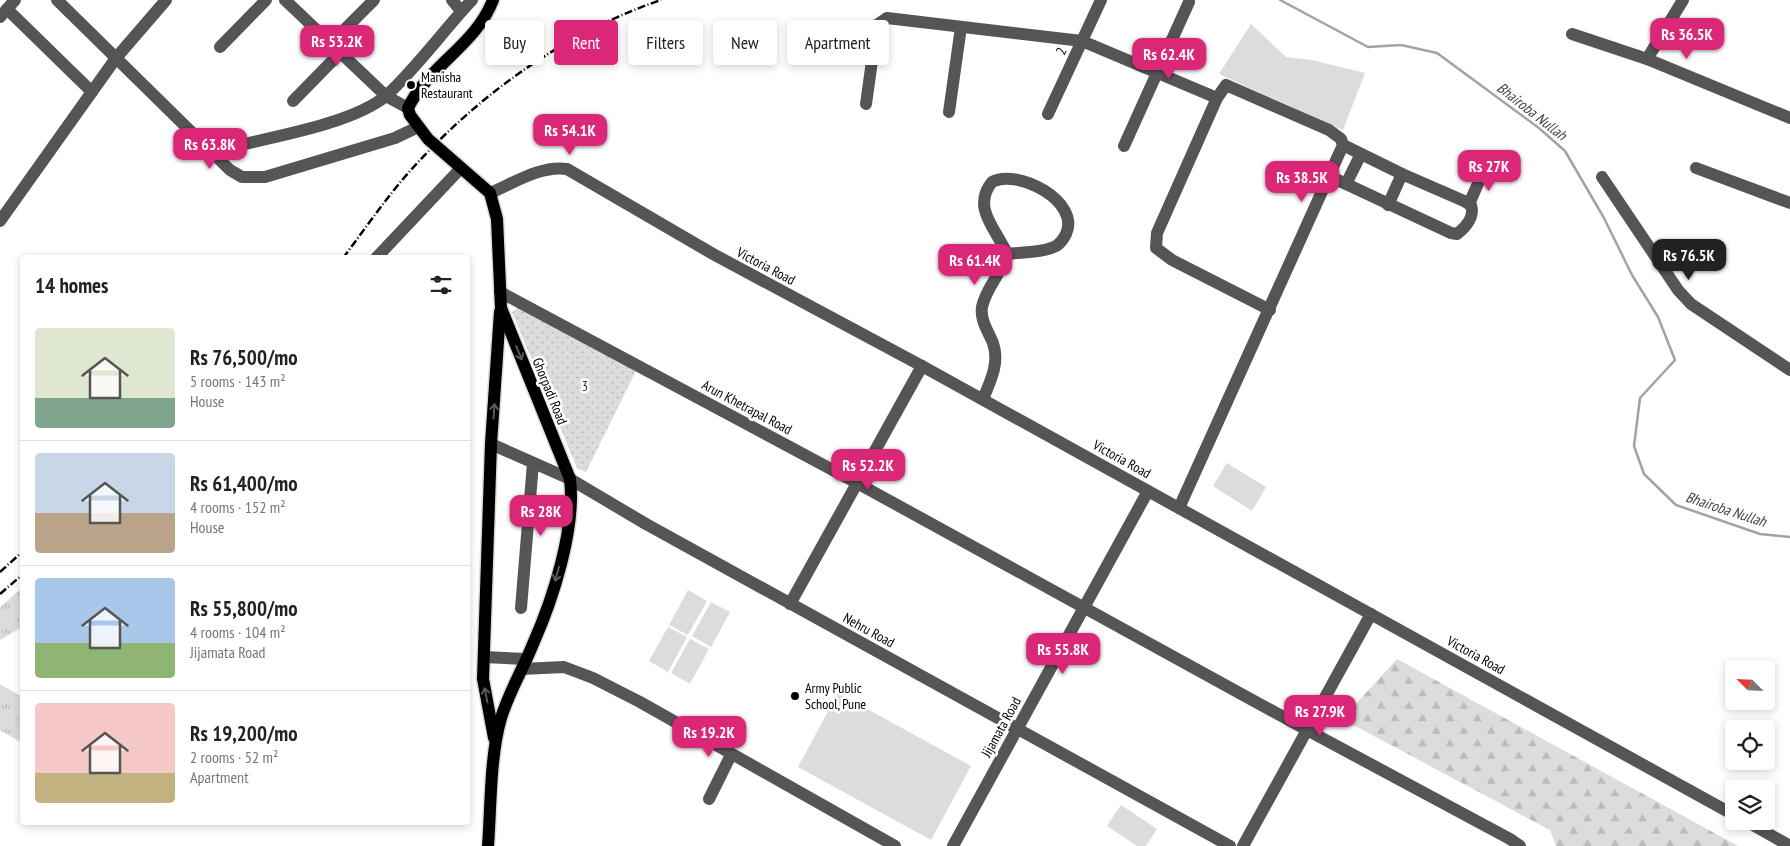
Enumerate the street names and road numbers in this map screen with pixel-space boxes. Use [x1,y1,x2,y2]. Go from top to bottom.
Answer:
street label: 2 [1052,44,1070,58]
street label: Victoria Road [733,243,798,289]
street label: Ghorpadi Road [528,355,572,427]
street label: Arun Khetrapal Road [699,376,795,438]
street label: Victoria Road [1089,435,1154,482]
street label: Nehru Road [840,608,898,652]
street label: Victoria Road [1443,631,1508,678]
street label: Jijamata Road [977,694,1025,761]

